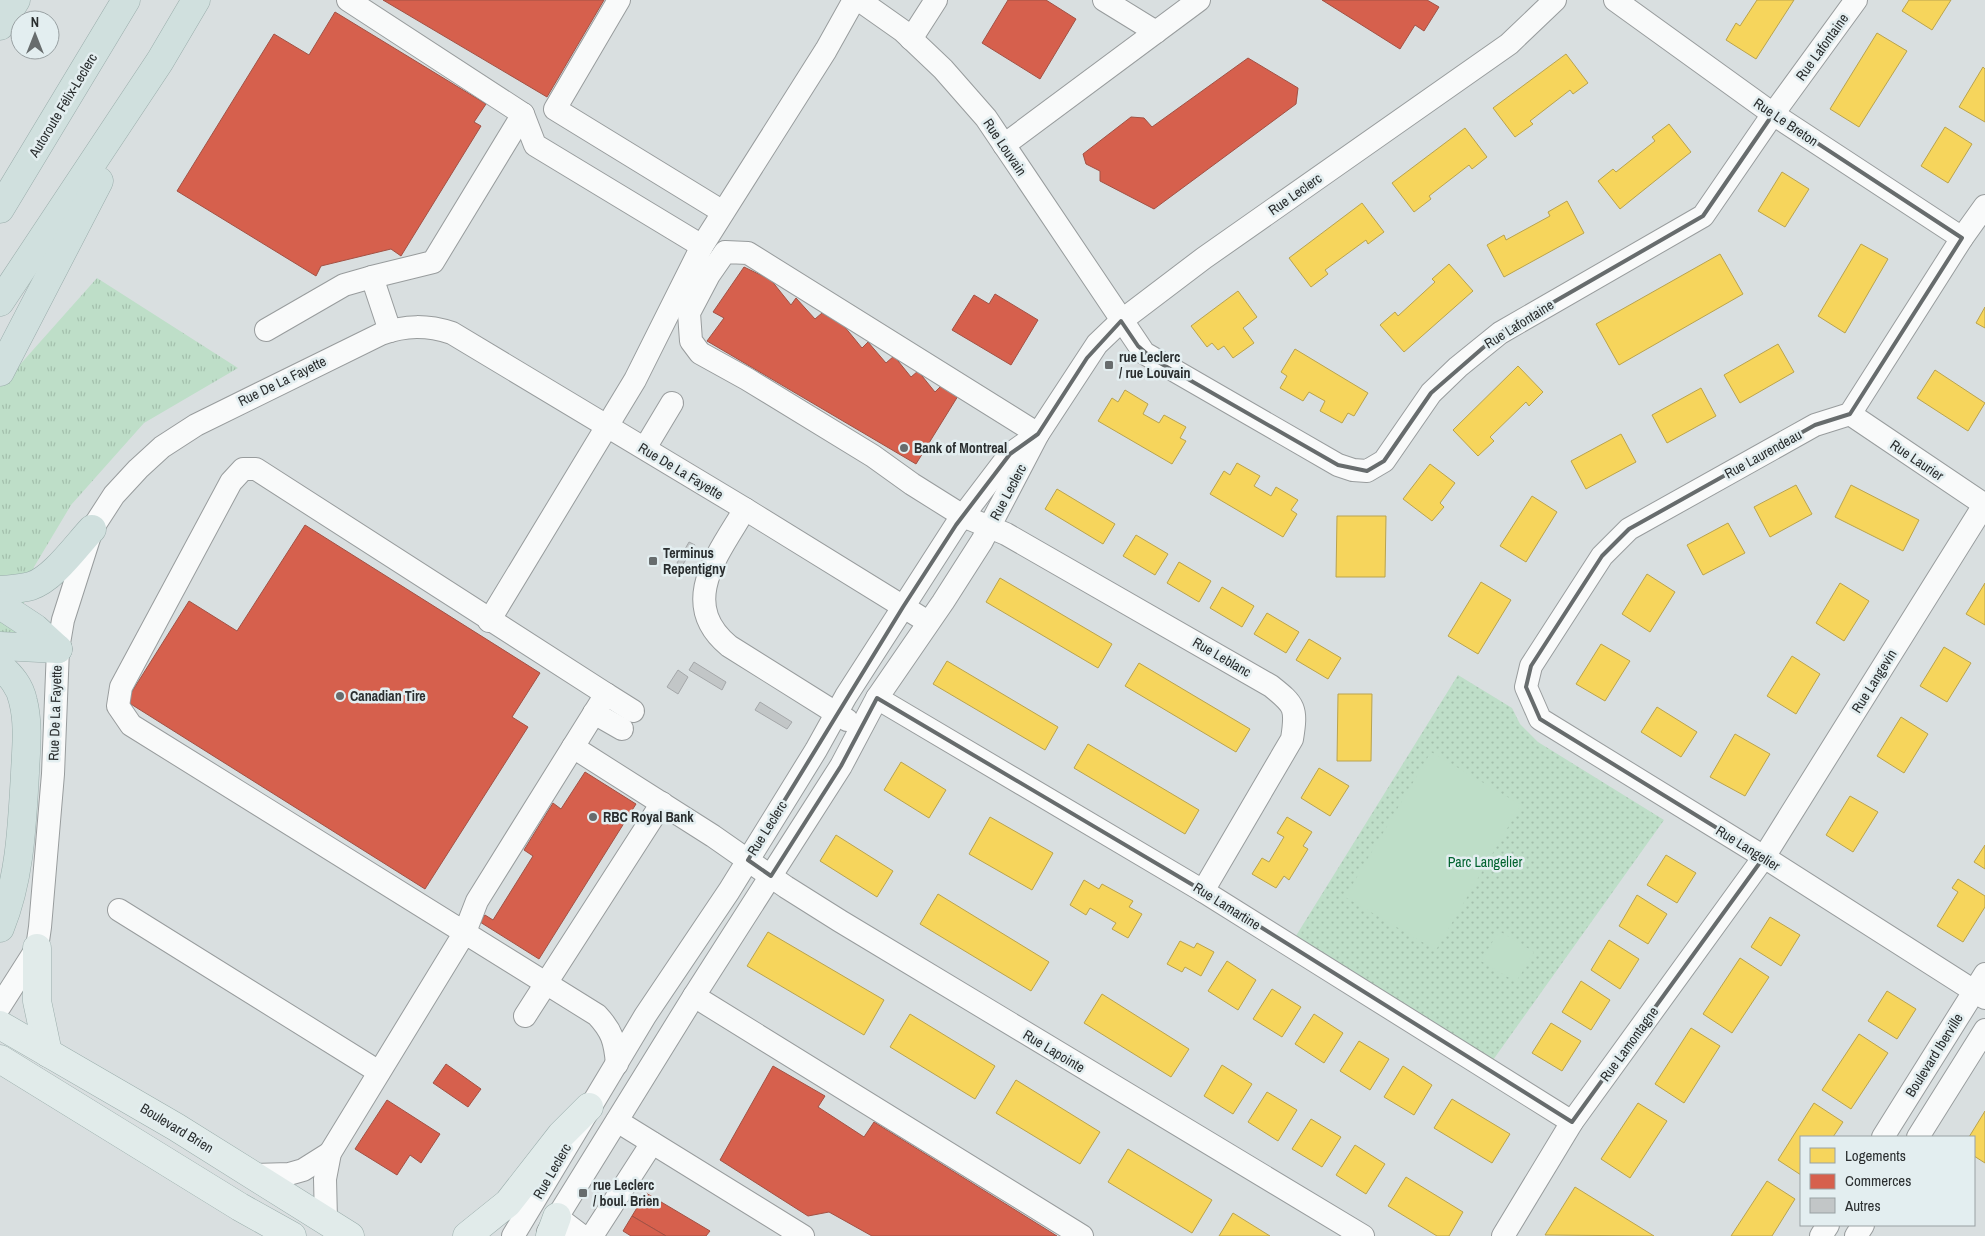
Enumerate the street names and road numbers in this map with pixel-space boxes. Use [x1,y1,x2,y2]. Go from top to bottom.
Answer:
street label: Rue Lafontaine [1792,10,1852,84]
street label: Autoroute Félix-Leclerc [24,50,101,161]
street label: Rue Le Breton [1750,94,1822,150]
street label: Rue Louvain [979,115,1031,179]
street label: Rue Leclerc [1265,169,1325,219]
street label: Rue Lafontaine [1481,296,1557,352]
street label: Rue De La Fayette [235,352,329,410]
street label: Rue Laurendeau [1721,425,1805,483]
street label: Rue Laurier [1887,436,1947,485]
street label: Rue De La Fayette [635,439,727,503]
street label: Rue Leclerc [986,461,1030,523]
street label: Rue Leblanc [1190,633,1255,681]
street label: Rue Langevin [1847,646,1901,716]
street label: Rue De La Fayette [44,665,66,761]
street label: Rue Leclerc [743,797,791,859]
street label: Rue Langelier [1713,821,1783,875]
street label: Rue Lamartine [1190,878,1264,934]
street label: Rue Lamontagne [1596,1003,1662,1085]
street label: Boulevard Iberville [1901,1010,1967,1100]
street label: Rue Lapointe [1020,1026,1088,1076]
street label: Boulevard Brien [137,1099,217,1157]
street label: Rue Leclerc [529,1140,575,1202]

